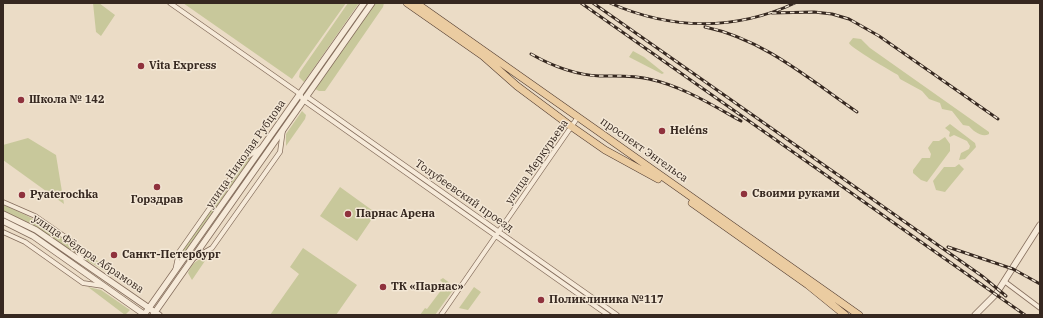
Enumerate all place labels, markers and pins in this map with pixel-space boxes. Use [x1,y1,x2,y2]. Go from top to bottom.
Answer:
place label: Vita Express [149,59,216,73]
marker: Vita Express [136,61,146,71]
place label: Школа № 142 [29,93,104,107]
marker: Школа № 142 [16,95,26,105]
place label: Heléns [670,124,708,138]
marker: Heléns [657,126,667,136]
marker: Горздрав [152,182,162,192]
place label: Своими руками [752,187,840,201]
place label: Pyaterochka [30,188,98,202]
marker: Своими руками [739,189,749,199]
marker: Pyaterochka [17,190,27,200]
place label: Горздрав [131,193,183,207]
place label: Парнас Арена [356,207,435,221]
marker: Парнас Арена [343,209,353,219]
place label: Санкт-Петербург [122,248,221,262]
marker: Санкт-Петербург [109,250,119,260]
place label: ТК «Парнас» [391,280,463,294]
marker: ТК «Парнас» [378,282,388,292]
place label: Поликлиника №117 [549,293,664,307]
marker: Поликлиника №117 [536,295,546,305]

